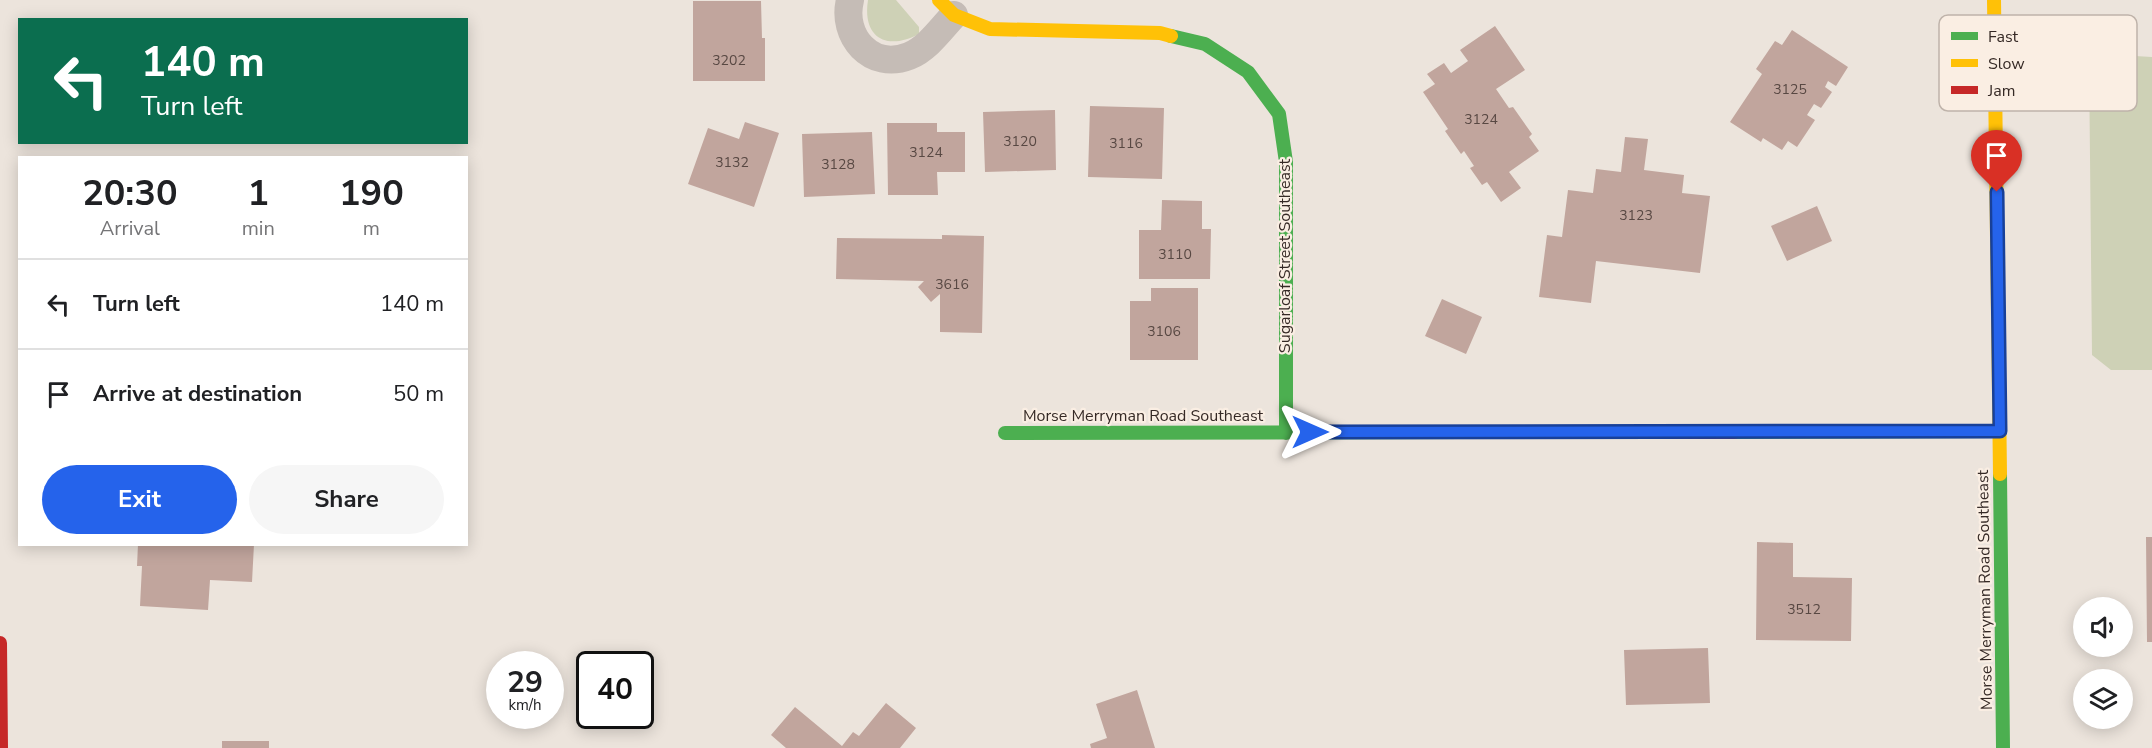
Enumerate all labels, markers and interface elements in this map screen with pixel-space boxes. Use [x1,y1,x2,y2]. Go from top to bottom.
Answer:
legend [1939,15,2137,111]
text: Fast [1988,26,2019,48]
text: 140 m [141,34,265,91]
icon: left [42,42,120,120]
house number: 3202 [712,51,746,70]
text: Slow [1988,53,2025,75]
house number: 3125 [1773,80,1807,99]
text: Jam [1987,80,2015,102]
text: Turn left [141,88,242,125]
house number: 3124 [1464,110,1498,129]
pin [1971,130,2022,192]
house number: 3120 [1003,132,1037,151]
house number: 3116 [1109,134,1143,153]
icon: arrive [1980,139,2013,172]
house number: 3124 [909,143,943,162]
house number: 3132 [715,153,749,172]
house number: 3128 [821,155,855,174]
street label: Sugarloaf Street Southeast [1274,158,1296,353]
text: 20:30 [82,169,178,218]
text: 1 [247,169,269,218]
text: 190 [339,169,404,218]
house number: 3123 [1619,206,1653,225]
text: Arrival [100,215,160,242]
text: min [242,215,275,242]
text: m [363,215,380,242]
house number: 3110 [1158,245,1192,264]
house number: 3616 [935,275,969,294]
icon: left [42,288,75,321]
text: Turn left [93,289,180,319]
text: 140 m [380,289,444,319]
house number: 3106 [1147,322,1181,341]
icon: arrive [42,378,75,411]
text: Arrive at destination [93,379,302,409]
text: 50 m [393,379,444,409]
position arrow [1278,400,1342,464]
street label: Morse Merryman Road Southeast [1023,405,1264,427]
button: Exit [42,465,237,534]
button: Share [249,465,444,534]
street label: Morse Merryman Road Southeast [1972,469,1998,710]
map controls [2073,597,2133,729]
button: sound [2073,597,2133,657]
house number: 3512 [1787,600,1821,619]
speed limit sign: 40 [576,651,654,729]
text: 29 [507,662,543,703]
button: layers [2073,669,2133,729]
text: km/h [508,695,542,715]

